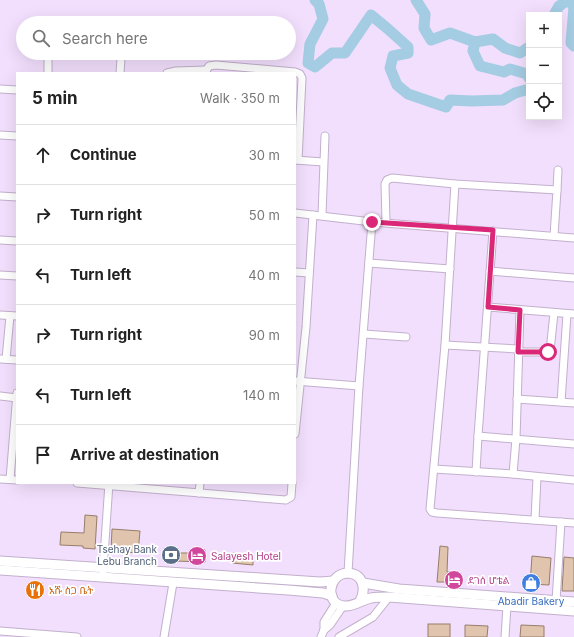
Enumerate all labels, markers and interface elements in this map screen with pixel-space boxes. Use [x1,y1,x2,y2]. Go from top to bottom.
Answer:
map controls [526,12,562,120]
button: + [526,12,562,48]
search box [16,16,296,60]
icon: search [30,27,52,49]
text: Search here [62,29,148,48]
button: − [526,48,562,84]
button: locate [526,84,562,120]
text: 5 min [32,88,78,108]
text: Walk · 350 m [200,90,280,106]
icon: ahead [32,144,54,166]
text: Continue [70,145,137,164]
text: 30 m [249,147,280,163]
icon: right [32,204,54,226]
text: Turn right [70,205,142,224]
text: 50 m [249,207,280,223]
route end [363,213,381,231]
icon: left [32,264,54,286]
text: Turn left [70,265,131,284]
text: 40 m [248,267,280,283]
icon: right [32,324,54,346]
text: Turn right [70,325,142,344]
text: 90 m [249,327,280,343]
route start [539,343,557,361]
icon: left [32,384,54,406]
text: Turn left [70,385,131,404]
text: 140 m [243,387,280,403]
icon: arrive [32,444,54,466]
text: Arrive at destination [70,445,219,464]
place label: Tsehay Bank Lebu Branch [97,543,158,567]
bank icon: Tsehay Bank Lebu Branch [160,544,182,566]
hotel icon: Salayesh Hotel [186,545,208,567]
place label: Salayesh Hotel [211,550,281,562]
hotel icon: ደገሰ ሆቴል [443,569,465,591]
shop icon: Abadir Bakery [520,572,542,594]
place label: ደገሰ ሆቴል [468,574,510,586]
restaurant icon: አሹ ስጋ ቤት [24,579,46,601]
place label: አሹ ስጋ ቤት [49,584,93,596]
place label: Abadir Bakery [498,595,565,607]

